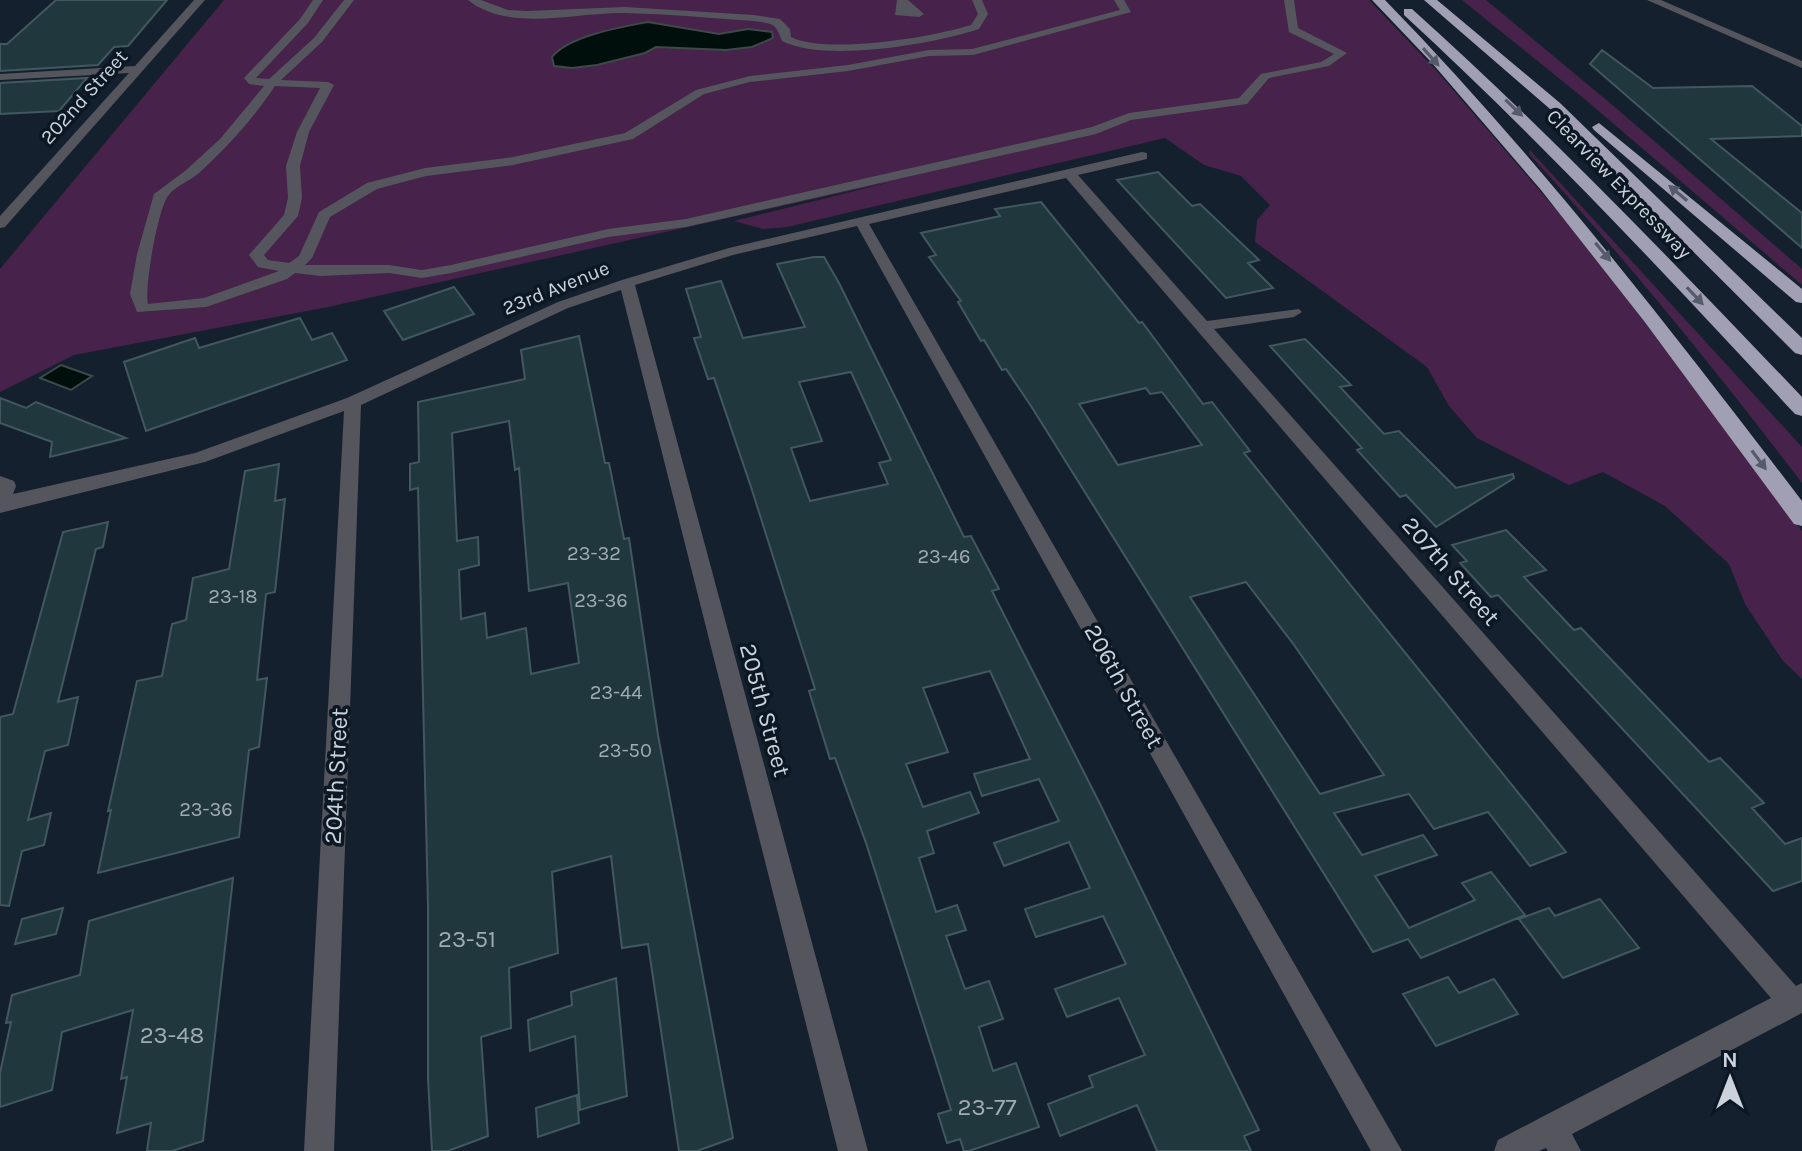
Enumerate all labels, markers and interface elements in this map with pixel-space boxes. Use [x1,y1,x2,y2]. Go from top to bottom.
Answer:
street label: 202nd Street [36,45,133,149]
one-way arrow [1422,47,1440,66]
one-way arrow [1505,99,1524,117]
street label: Clearview Expressway [1542,105,1696,263]
one-way arrow [1668,185,1688,202]
one-way arrow [1594,242,1611,262]
street label: 23rd Avenue [499,256,613,320]
one-way arrow [1685,286,1703,305]
one-way arrow [1751,449,1767,471]
street label: 207th Street [1396,511,1506,631]
house number: 23-32 [567,542,621,565]
house number: 23-46 [918,545,970,568]
house number: 23-18 [208,585,258,608]
house number: 23-36 [574,589,628,612]
street label: 206th Street [1079,619,1169,753]
street label: 205th Street [734,640,796,780]
house number: 23-44 [590,681,642,704]
street label: 204th Street [318,707,354,845]
house number: 23-50 [598,739,652,762]
house number: 23-36 [179,798,233,821]
house number: 23-51 [438,925,496,953]
house number: 23-48 [140,1021,204,1049]
north arrow [1690,1039,1770,1119]
text: N [1722,1047,1738,1073]
house number: 23-77 [958,1093,1016,1121]

